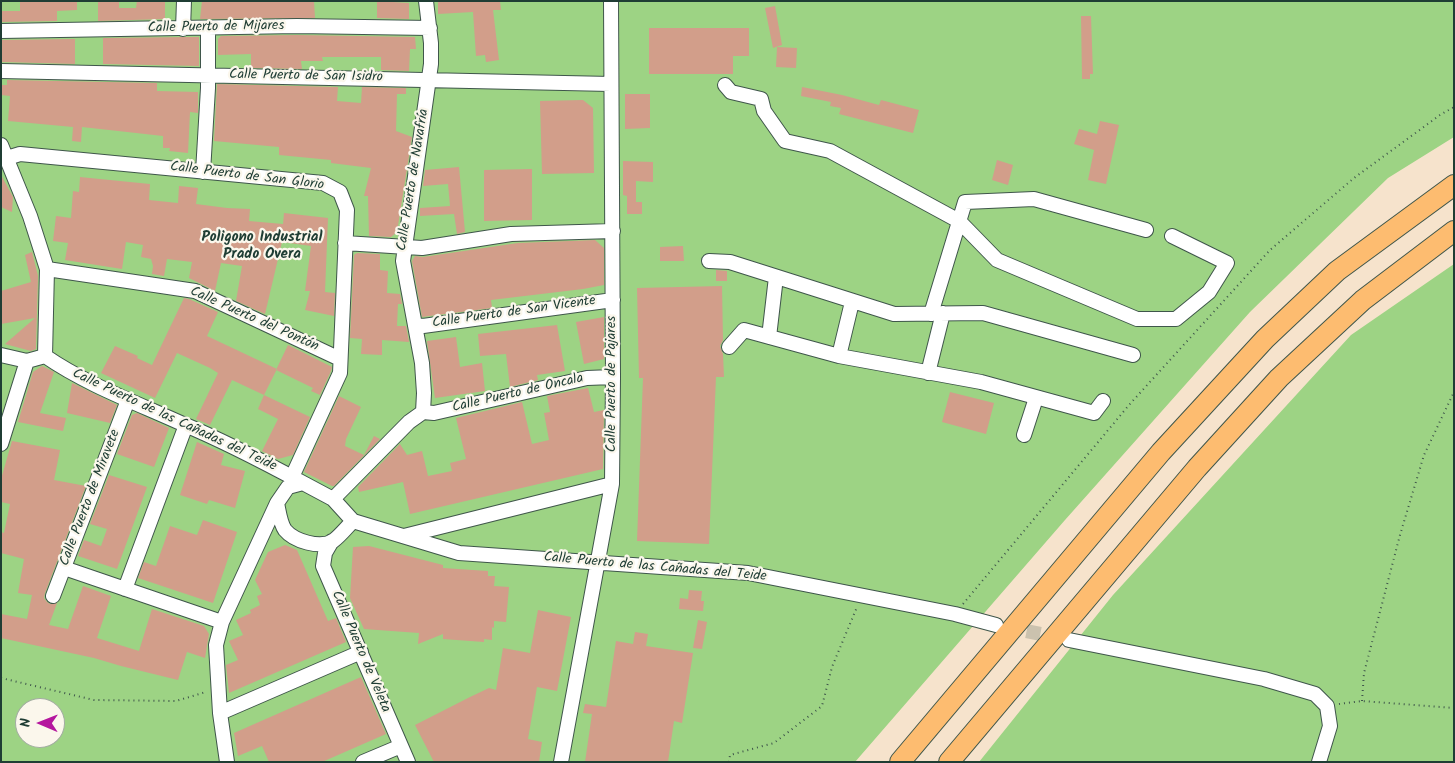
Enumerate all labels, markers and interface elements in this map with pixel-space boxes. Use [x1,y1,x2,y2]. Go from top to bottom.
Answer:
street label: Calle Puerto de Mijares [148,18,284,38]
street label: Calle Puerto de San Isidro [229,67,383,87]
street label: Calle Puerto de Navafría [394,108,434,252]
street label: Calle Puerto de San Glorio [169,159,325,195]
district label: Poligono Industrial Prado Overa [201,229,323,264]
street label: Calle Puerto del Pontón [187,284,321,356]
street label: Calle Puerto de San Vicente [431,293,597,333]
street label: Calle Puerto de Pajares [605,316,621,452]
street label: Calle Puerto de las Cañadas del Teide [69,366,279,476]
street label: Calle Puerto de Oncala [451,371,585,417]
street label: Calle Puerto de Miravete [57,427,125,569]
street label: Calle Puerto de las Cañadas del Teide [543,550,767,586]
street label: Calle Puerto de Veleta [327,589,393,715]
north arrow [15,698,65,748]
text: N [15,718,37,727]

